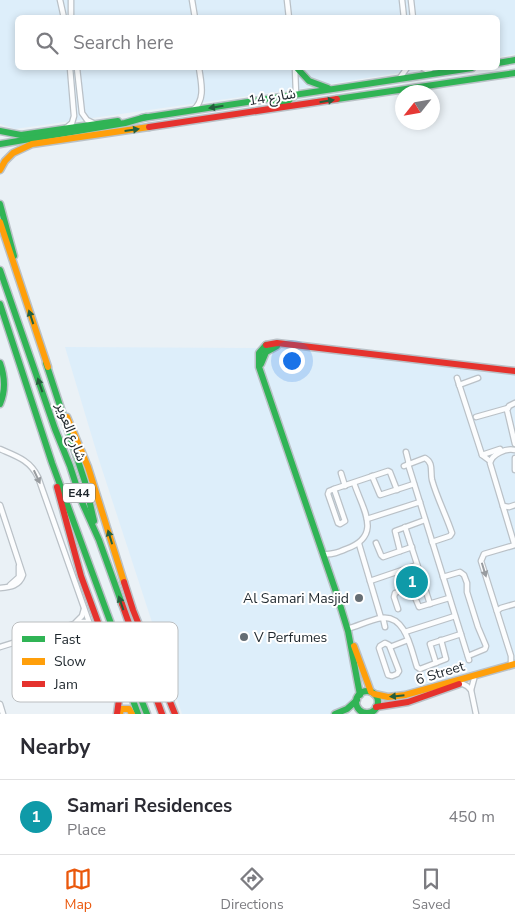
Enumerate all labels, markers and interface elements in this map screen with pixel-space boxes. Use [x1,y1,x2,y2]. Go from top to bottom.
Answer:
search box [15,15,500,70]
icon: search [33,29,61,57]
text: Search here [73,30,174,56]
street label: شارع 14 [247,84,297,111]
north arrow [395,85,440,130]
one-way arrow [320,97,336,105]
one-way arrow [208,103,224,111]
one-way arrow [124,125,140,133]
one-way arrow [27,309,35,324]
your location [279,348,305,374]
one-way arrow [36,377,44,392]
street label: شارع العوير [50,399,91,464]
one-way arrow [34,470,42,484]
road number: E44 [63,483,95,502]
one-way arrow [105,529,113,544]
one-way arrow [481,562,488,577]
pin: 1 [396,563,428,601]
place label: Al Samari Masjid [243,589,349,608]
marker: Al Samari Masjid [353,592,365,604]
one-way arrow [117,595,124,610]
legend [12,622,178,702]
place label: V Perfumes [253,628,328,647]
text: Fast [54,630,80,649]
marker: V Perfumes [238,631,250,643]
text: Slow [54,652,86,671]
street label: 6 Street [413,657,467,689]
text: Jam [53,675,78,694]
one-way arrow [389,692,405,700]
text: Nearby [20,733,90,761]
text: Samari Residences [67,793,232,819]
text: 1 [31,806,41,828]
text: 450 m [448,806,495,828]
text: Place [67,819,106,841]
tab: Map [64,865,92,914]
tab: Directions [221,865,284,914]
tab: Saved [412,865,451,914]

